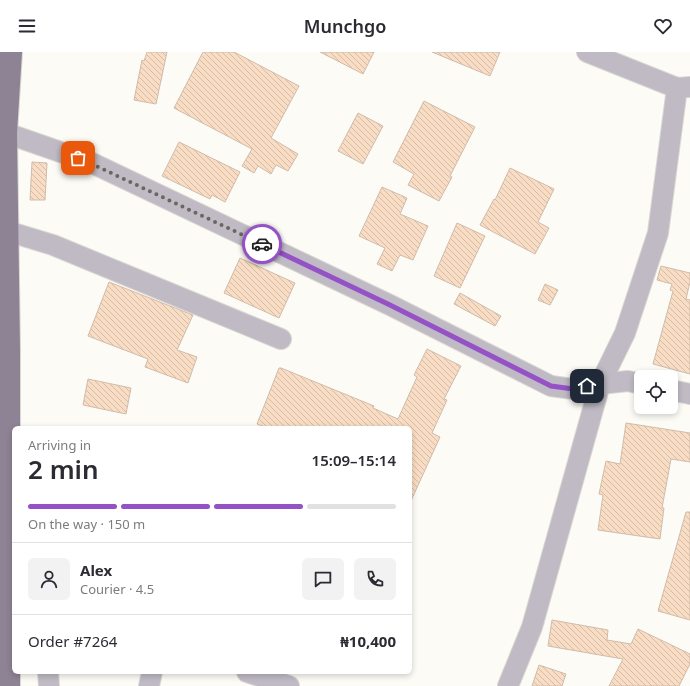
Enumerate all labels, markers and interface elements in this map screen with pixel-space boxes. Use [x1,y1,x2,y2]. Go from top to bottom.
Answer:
text: Munchgo [304,14,386,38]
icon: menu [16,15,38,37]
icon: heart [652,15,674,37]
pin [61,141,95,175]
icon: bag [67,147,89,169]
courier [242,224,282,264]
icon: car [251,233,273,255]
pin [570,369,604,403]
map controls [634,370,678,414]
button: locate [634,370,678,414]
icon: home [576,375,598,397]
text: Arriving in [28,436,91,454]
text: 15:09–15:14 [312,450,396,470]
text: 2 min [28,451,99,487]
text: On the way · 150 m [28,515,145,533]
button: person [28,558,70,600]
button: chat [302,558,344,600]
button: phone [354,558,396,600]
text: Alex [80,560,112,580]
text: Courier · 4.5 [80,580,154,598]
text: Order #7264 [28,631,117,651]
text: ₦10,400 [340,631,396,651]

